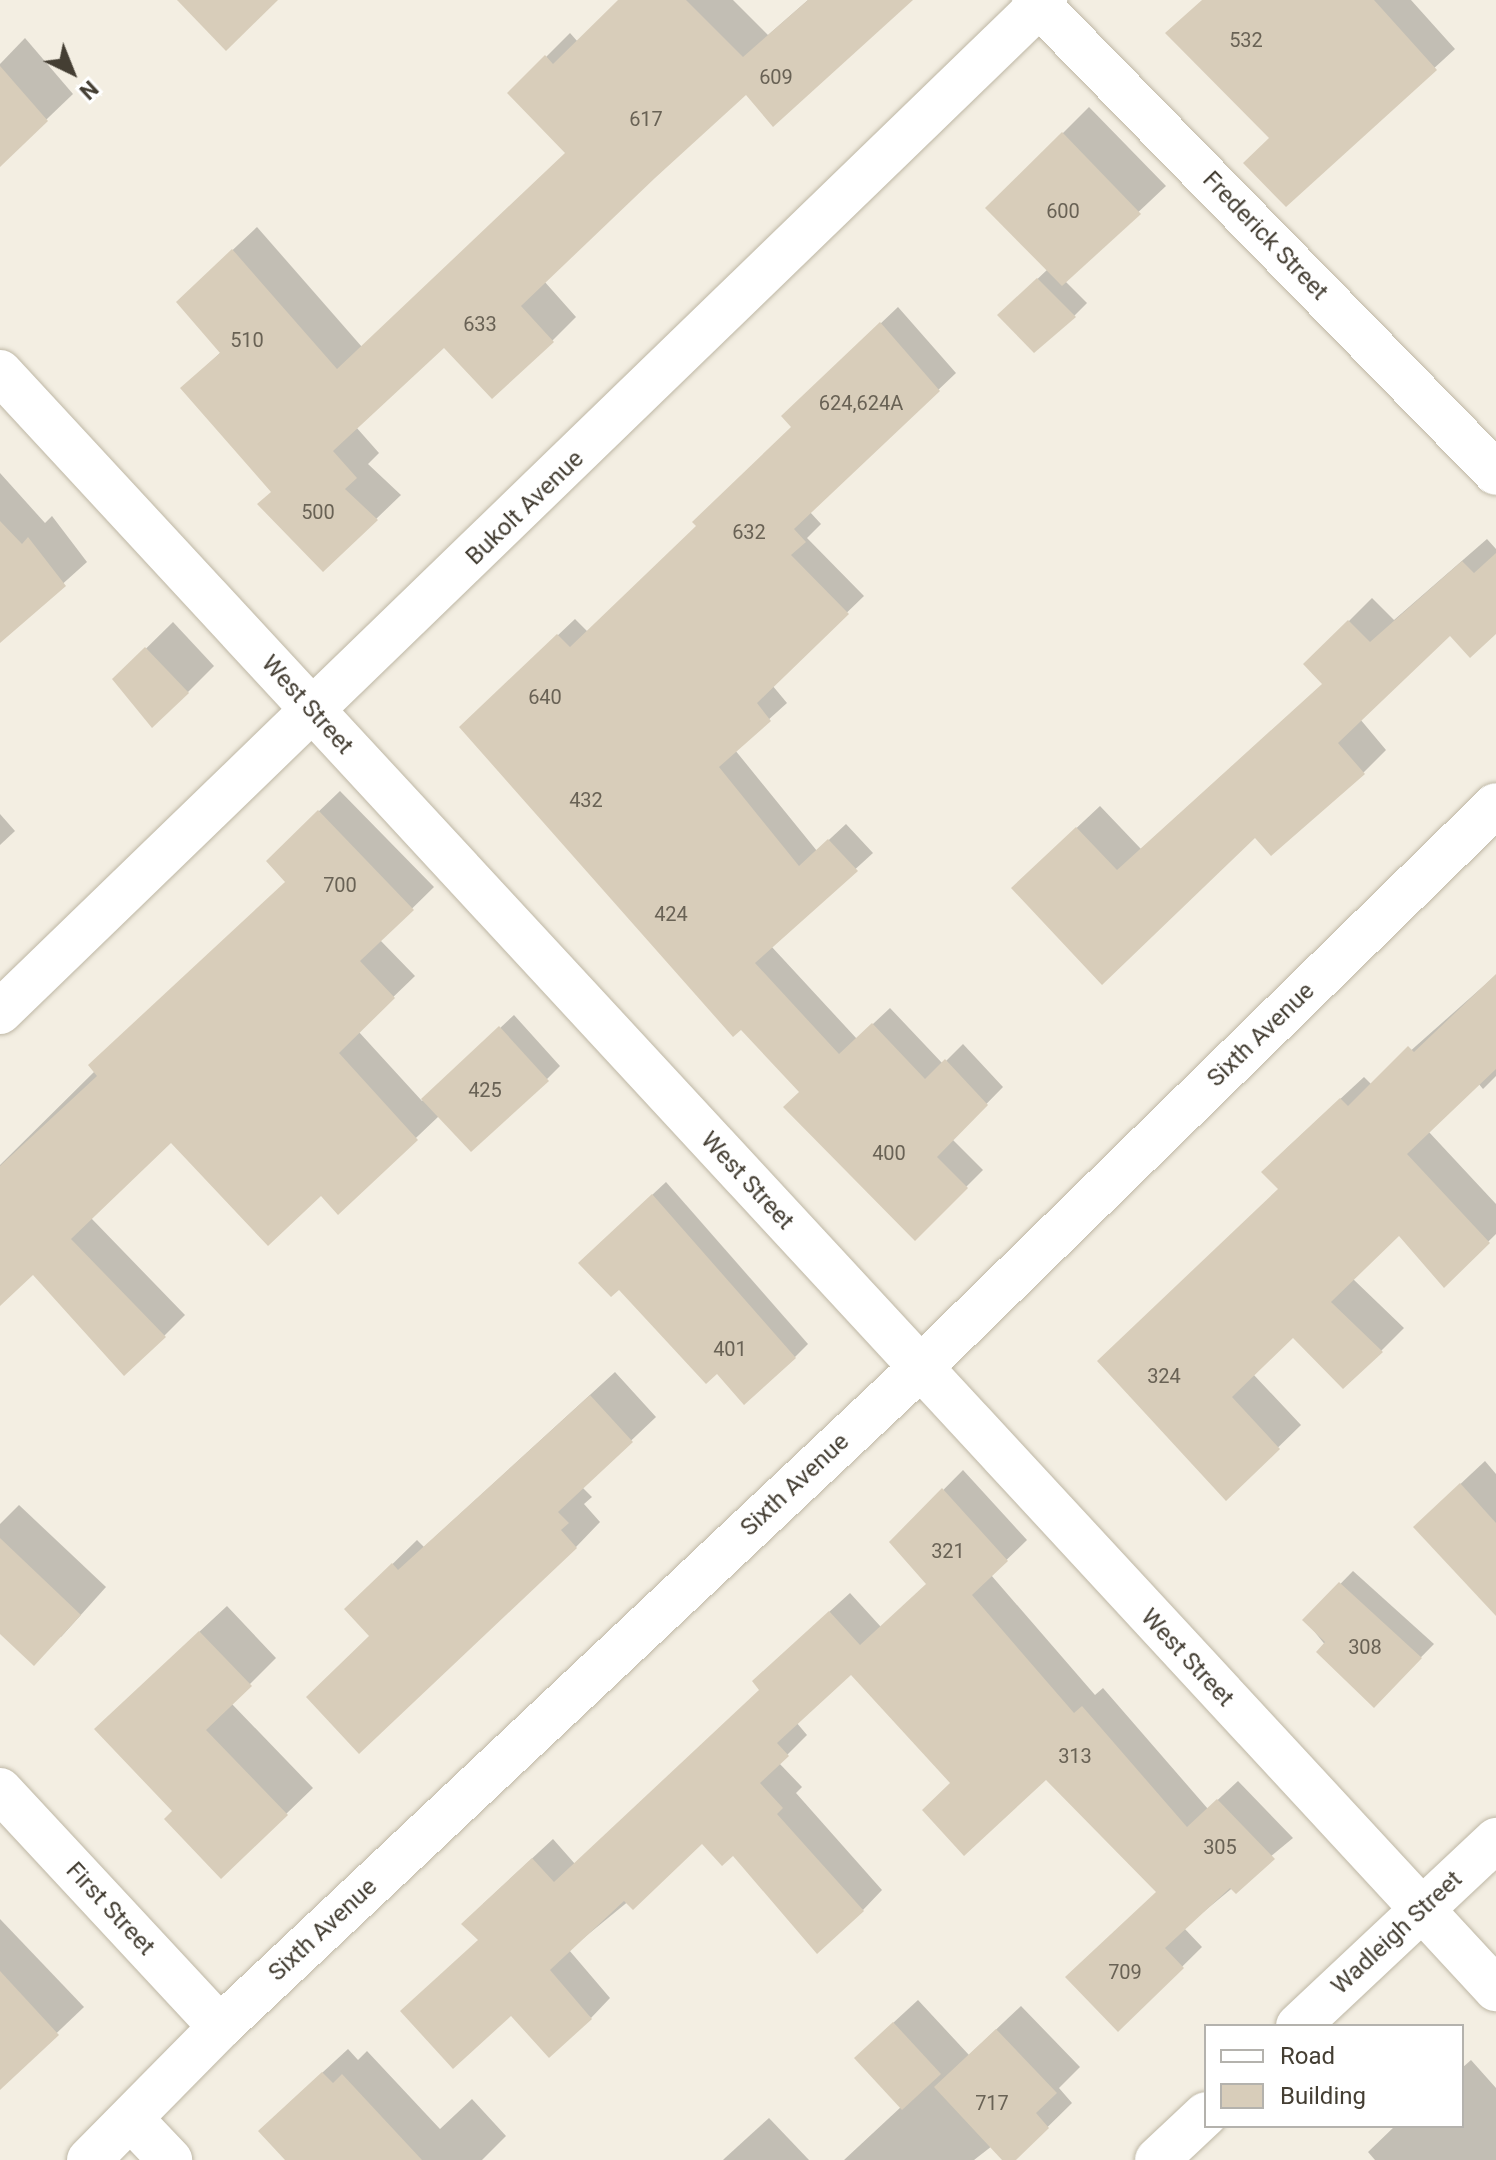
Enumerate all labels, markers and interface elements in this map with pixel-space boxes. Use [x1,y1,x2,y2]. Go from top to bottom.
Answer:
house number: 532 [1229,28,1263,52]
north arrow [32,32,112,112]
house number: 609 [759,65,793,89]
text: N [75,75,103,104]
house number: 617 [629,107,663,131]
street label: Frederick Street [1196,166,1334,306]
house number: 600 [1046,199,1080,223]
house number: 633 [463,312,497,336]
house number: 510 [230,328,264,352]
house number: 624,624A [819,391,903,415]
street label: Bukolt Avenue [460,445,590,571]
house number: 500 [301,500,335,524]
house number: 632 [732,520,766,544]
street label: West Street [255,650,359,760]
house number: 640 [528,685,562,709]
house number: 432 [569,788,603,812]
house number: 700 [323,873,357,897]
house number: 424 [654,902,688,926]
street label: Sixth Avenue [1202,977,1320,1093]
house number: 425 [468,1078,502,1102]
street label: West Street [694,1126,800,1236]
house number: 400 [872,1141,906,1165]
house number: 401 [713,1337,747,1361]
house number: 324 [1147,1364,1181,1388]
street label: Sixth Avenue [735,1428,855,1542]
house number: 321 [931,1539,965,1563]
street label: West Street [1134,1603,1240,1713]
house number: 308 [1348,1635,1382,1659]
house number: 313 [1058,1744,1092,1768]
house number: 305 [1203,1835,1237,1859]
street label: First Street [60,1856,160,1962]
street label: Wadleigh Street [1326,1865,1468,2001]
street label: Sixth Avenue [263,1873,383,1987]
house number: 709 [1108,1960,1142,1984]
legend [1204,2024,1464,2128]
text: Road [1280,2042,1335,2070]
text: Building [1280,2082,1366,2110]
house number: 717 [975,2091,1009,2115]

